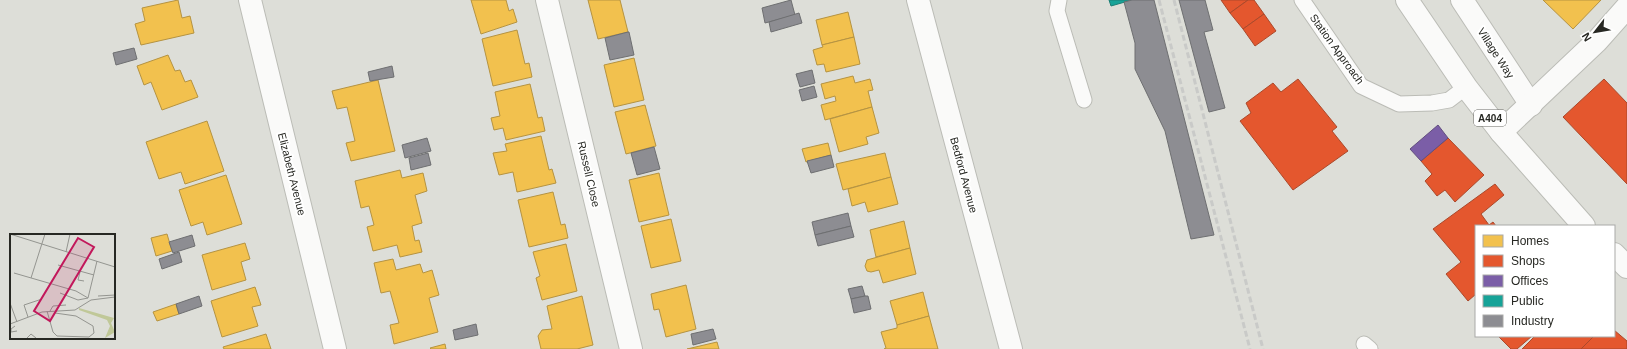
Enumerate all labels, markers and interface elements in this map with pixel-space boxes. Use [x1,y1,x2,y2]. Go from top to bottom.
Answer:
street label: Station Approach [1308,12,1366,86]
north arrow [1575,12,1615,52]
street label: Village Way [1475,26,1517,81]
text: N [1579,31,1594,44]
road number: A404 [1474,110,1506,126]
street label: Elizabeth Avenue [276,131,308,217]
street label: Bedford Avenue [948,136,980,214]
street label: Russell Close [576,140,602,208]
legend [1475,225,1615,337]
inset map [10,234,115,339]
text: Homes [1511,234,1549,248]
text: Shops [1511,254,1545,268]
text: Offices [1511,274,1548,288]
text: Public [1511,294,1544,308]
text: Industry [1511,314,1554,328]

